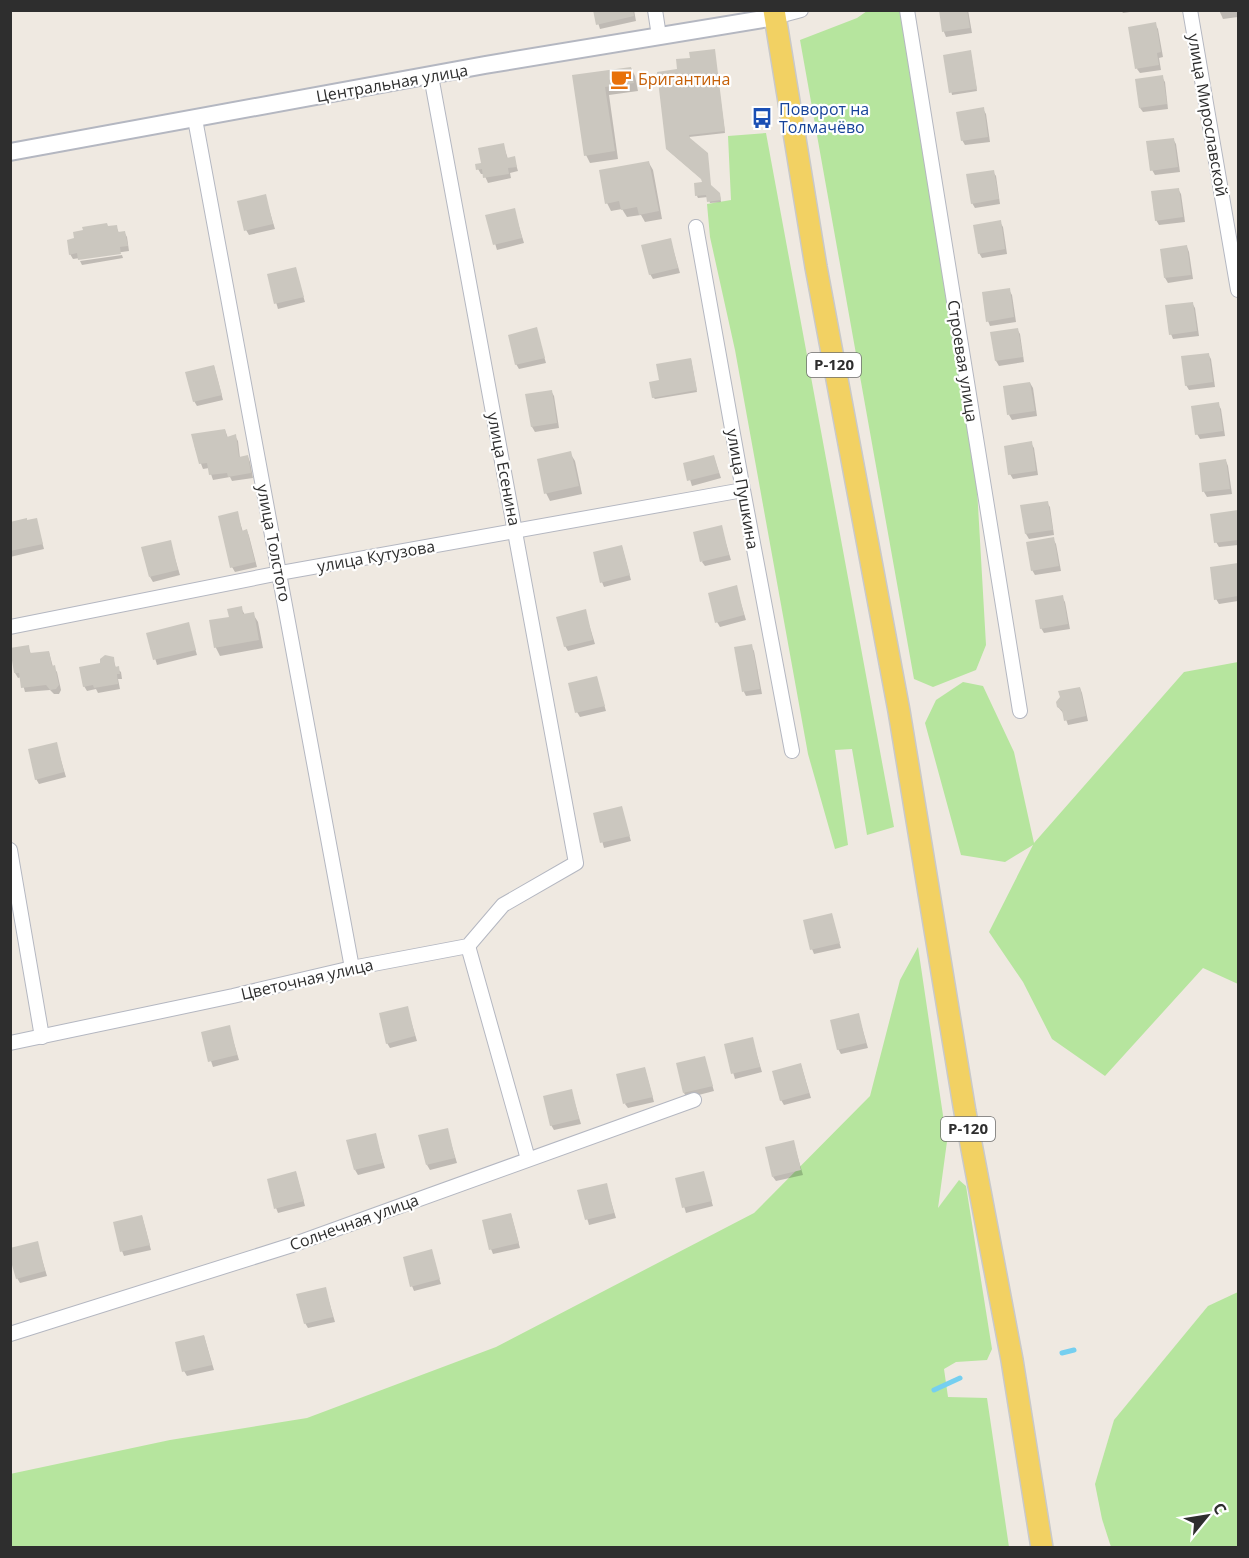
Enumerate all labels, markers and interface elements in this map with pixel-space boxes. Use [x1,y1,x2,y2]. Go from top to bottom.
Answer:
street label: улица Мирославской [1183,32,1233,198]
street label: Центральная улица [314,59,470,107]
cafe icon: Бригантина [609,67,633,91]
place label: Бригантина [638,68,730,90]
place label: Поворот на Толмачёво [779,98,869,138]
bus stop icon: Поворот на Толмачёво [750,106,774,130]
street label: Строевая улица [942,298,984,424]
road number: Р-120 [807,353,861,377]
street label: улица Есенина [482,410,526,528]
street label: улица Пушкина [722,427,764,551]
street label: улица Толстого [252,482,296,604]
street label: улица Кутузова [315,535,437,577]
street label: Цветочная улица [239,953,375,1005]
road number: Р-120 [941,1117,995,1141]
street label: Солнечная улица [286,1188,422,1256]
north arrow [1177,1486,1237,1546]
text: С [1208,1499,1232,1518]

